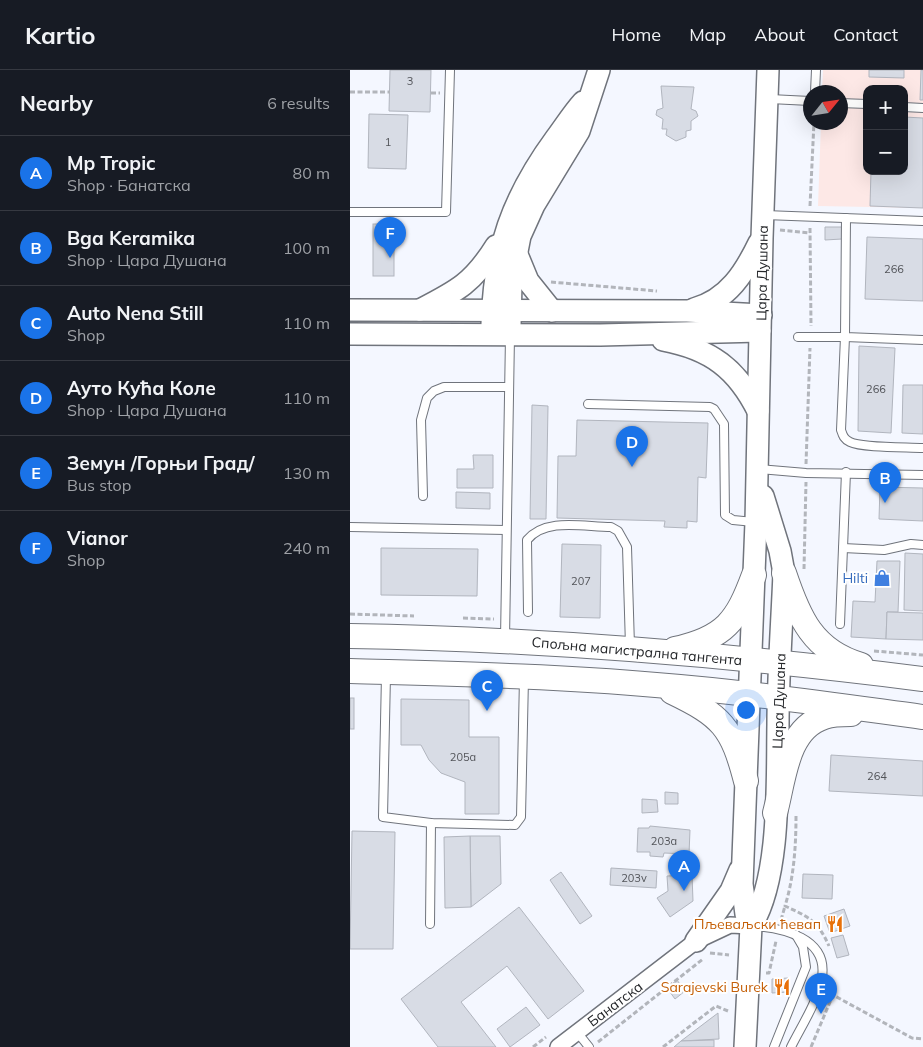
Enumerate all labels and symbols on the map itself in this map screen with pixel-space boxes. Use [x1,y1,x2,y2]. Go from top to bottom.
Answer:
house number: 3 [407,74,413,88]
north arrow [803,85,848,130]
house number: 1 [385,135,391,149]
pin: F [374,217,406,258]
street label: Цара Душана [752,225,772,321]
house number: 266 [884,262,904,276]
house number: 266 [866,382,886,396]
pin: D [616,426,648,467]
pin: B [869,462,901,503]
shop icon: Hilti [872,568,892,588]
place label: Hilti [842,569,868,587]
house number: 207 [571,574,591,588]
street label: Спољна магистрална тангента [531,633,743,669]
street label: Цара Душана [768,653,790,749]
pin: C [471,670,503,711]
your location [733,697,759,723]
house number: 205a [450,750,476,764]
house number: 264 [867,769,887,783]
house number: 203a [651,834,677,848]
pin: A [668,850,700,891]
house number: 203v [621,871,647,885]
restaurant icon: Пљеваљски ћевап [825,914,845,934]
place label: Пљеваљски ћевап [694,915,821,933]
pin: E [805,973,837,1014]
street label: Банатска [584,977,646,1031]
restaurant icon: Sarajevski Burek [772,977,792,997]
place label: Sarajevski Burek [661,978,769,996]

